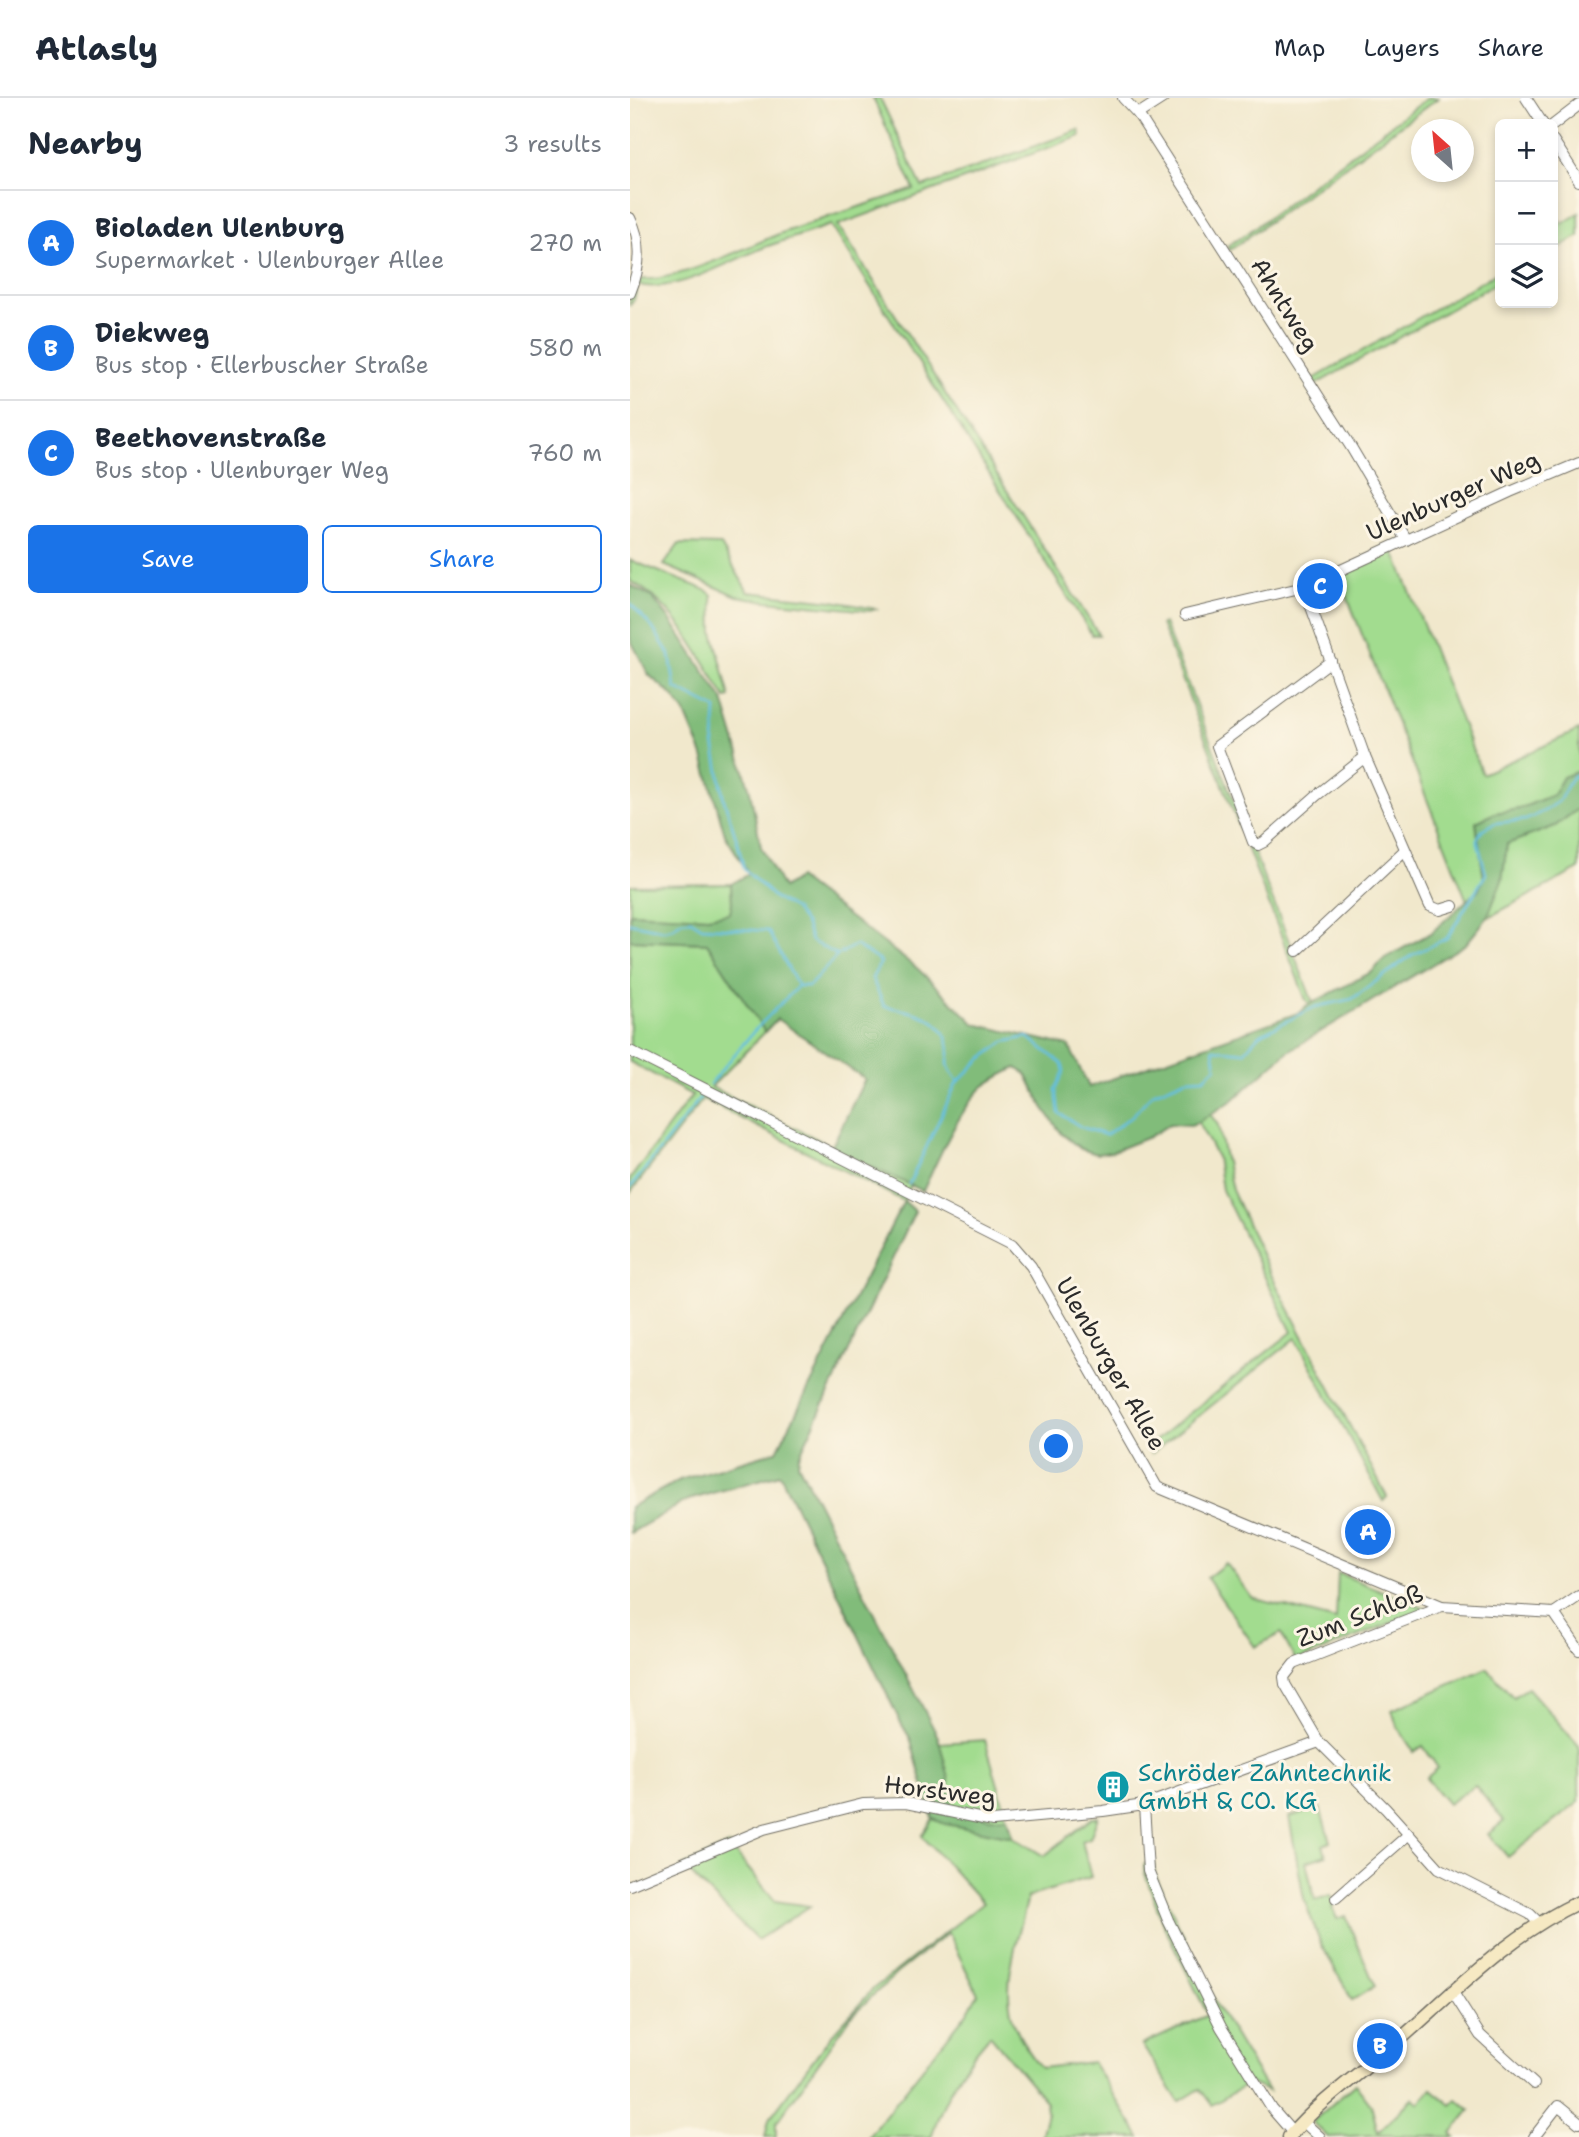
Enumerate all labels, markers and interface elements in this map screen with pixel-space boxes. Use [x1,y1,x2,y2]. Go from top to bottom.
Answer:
text: Atlasly [35,26,158,71]
text: Map [1274,32,1325,64]
text: Layers [1363,32,1440,64]
text: Share [1478,32,1544,64]
north arrow [1411,119,1474,182]
map controls [1495,119,1558,308]
button: + [1495,119,1558,182]
text: Nearby [28,123,143,164]
text: 3 results [503,129,602,159]
button: − [1495,182,1558,245]
text: Bioladen Ulenburg [95,210,344,245]
text: A [42,228,60,258]
text: 270 m [528,228,602,258]
text: Supermarket · Ulenburger Allee [95,245,444,275]
button: layers [1495,245,1558,308]
street label: Ahntweg [1243,252,1327,358]
text: Diekweg [95,315,209,350]
text: B [44,333,58,363]
text: 580 m [529,333,602,363]
text: Bus stop · Ellerbuscher Straße [95,350,429,380]
text: Beethovenstraße [95,420,327,455]
text: C [44,438,58,468]
text: 760 m [528,438,602,468]
street label: Ulenburger Weg [1361,443,1545,549]
text: Bus stop · Ulenburger Weg [95,455,389,485]
button: Save [28,525,308,593]
button: Share [322,525,602,593]
pin: C [1297,560,1343,612]
street label: Ulenburger Allee [1048,1272,1174,1456]
your location [1039,1429,1073,1463]
pin: A [1345,1506,1391,1558]
street label: Zum Schloß [1292,1577,1428,1655]
place label: Schröder Zahntechnik GmbH & CO. KG [1138,1757,1392,1817]
street label: Horstweg [882,1768,998,1814]
building icon: Schröder Zahntechnik GmbH & CO. KG [1094,1768,1132,1806]
pin: B [1357,2020,1403,2072]

